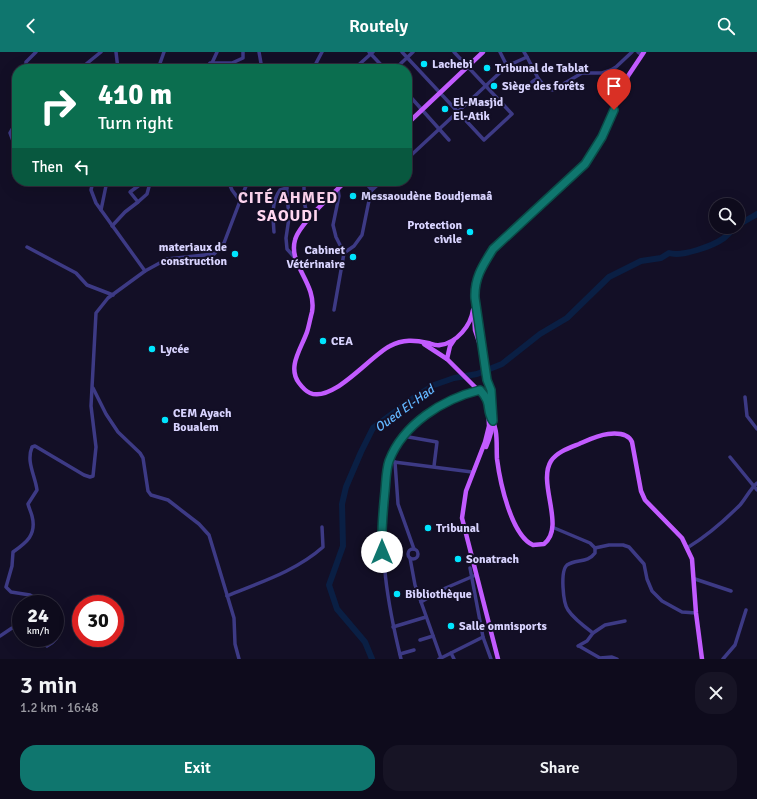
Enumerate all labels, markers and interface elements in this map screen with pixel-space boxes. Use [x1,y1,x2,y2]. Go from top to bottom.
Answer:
icon: back [20,15,42,37]
text: Routely [349,15,408,37]
icon: search [715,15,737,37]
place label: Lachebi [432,57,473,72]
marker: Lachebi [419,59,429,69]
place label: Tribunal de Tablat [495,61,589,76]
marker: Tribunal de Tablat [482,63,492,73]
pin [597,69,631,110]
icon: arrive [603,75,625,97]
text: 410 m [98,78,172,112]
place label: Siège des forêts [502,79,585,94]
icon: right [32,80,84,132]
marker: Siège des forêts [489,81,499,91]
place label: El-Masjid El-Atik [453,95,504,124]
marker: El-Masjid El-Atik [440,104,450,114]
text: Turn right [98,112,173,134]
icon: left [71,156,93,178]
text: Then [32,158,63,176]
district label: CITÉ AHMED SAOUDI [238,188,338,226]
place label: Messaoudène Boudjemaâ [361,189,492,204]
marker: Messaoudène Boudjemaâ [348,191,358,201]
map controls [709,198,745,234]
button: search [709,198,745,234]
place label: Protection civile [407,218,462,247]
marker: Protection civile [465,227,475,237]
place label: materiaux de construction [159,240,227,269]
place label: Cabinet Vétérinaire [286,243,346,272]
marker: materiaux de construction [230,249,240,259]
marker: Cabinet Vétérinaire [348,252,358,262]
place label: CEA [331,334,353,349]
marker: CEA [318,336,328,346]
place label: Lycée [160,342,189,357]
marker: Lycée [147,344,157,354]
water label: Oued El-Had [372,381,439,436]
place label: CEM Ayach Boualem [173,406,232,435]
marker: CEM Ayach Boualem [160,415,170,425]
place label: Tribunal [436,521,480,536]
marker: Tribunal [423,523,433,533]
position arrow [361,531,403,573]
place label: Sonatrach [466,552,520,567]
marker: Sonatrach [453,554,463,564]
place label: Bibliothèque [405,587,472,602]
marker: Bibliothèque [392,589,402,599]
speed limit sign: 30 [72,595,124,647]
text: 24 [27,603,49,628]
place label: Salle omnisports [459,619,548,634]
marker: Salle omnisports [446,621,456,631]
text: km/h [27,625,49,637]
text: 3 min [20,670,77,700]
button: close [695,672,737,714]
text: 1.2 km · 16:48 [20,700,98,716]
button: Exit [20,745,375,791]
button: Share [383,745,737,791]

